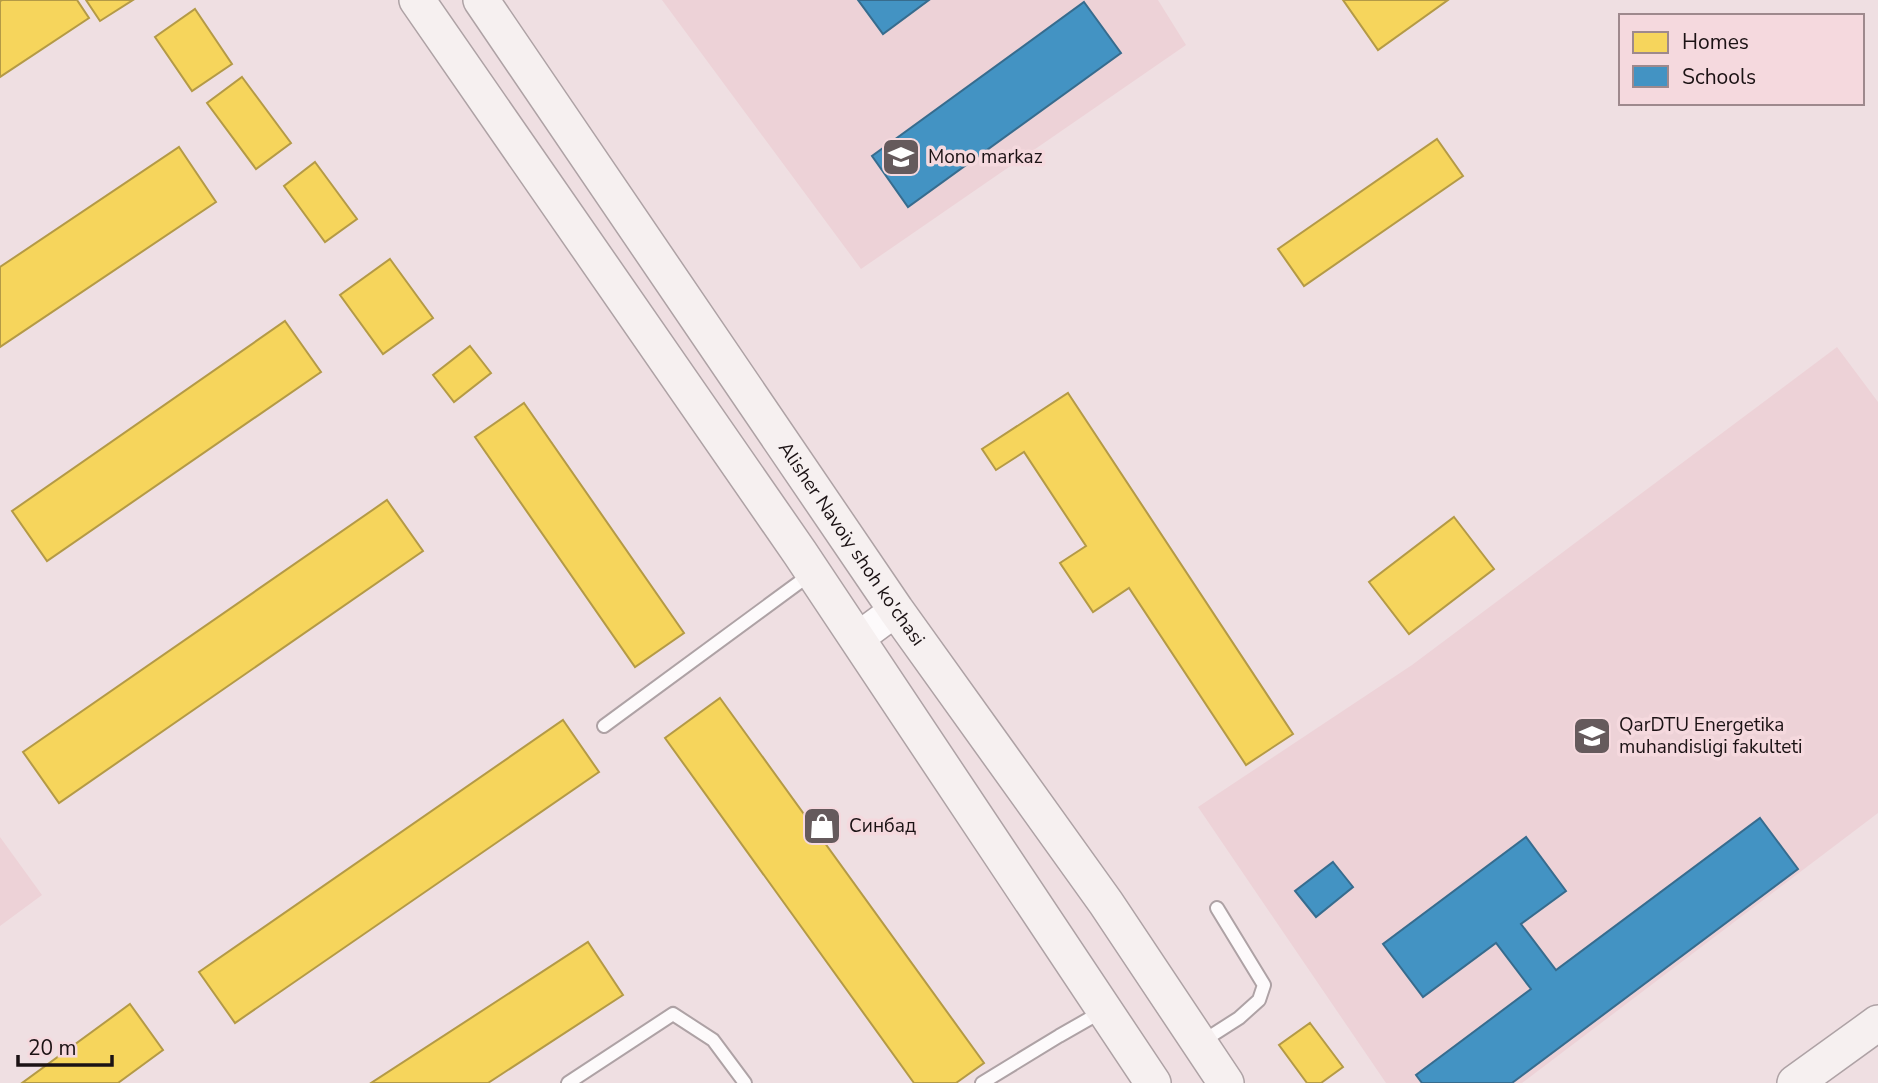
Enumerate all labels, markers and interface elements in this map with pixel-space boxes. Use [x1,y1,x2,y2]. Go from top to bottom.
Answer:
legend [1619,14,1864,105]
text: Homes [1682,28,1749,56]
text: Schools [1682,63,1756,91]
school or university icon: Mono markaz [880,136,922,178]
place label: Mono markaz [928,144,1043,170]
street label: Alisher Navoiy shoh ko'chasi [772,436,931,651]
place label: QarDTU Energetika muhandisligi fakulteti [1619,712,1802,760]
school or university icon: QarDTU Energetika muhandisligi fakulteti [1571,715,1613,757]
shop icon: Синбад [801,805,843,847]
place label: Синбад [849,813,916,839]
scale bar [18,1024,112,1068]
text: 20 m [28,1034,77,1062]

